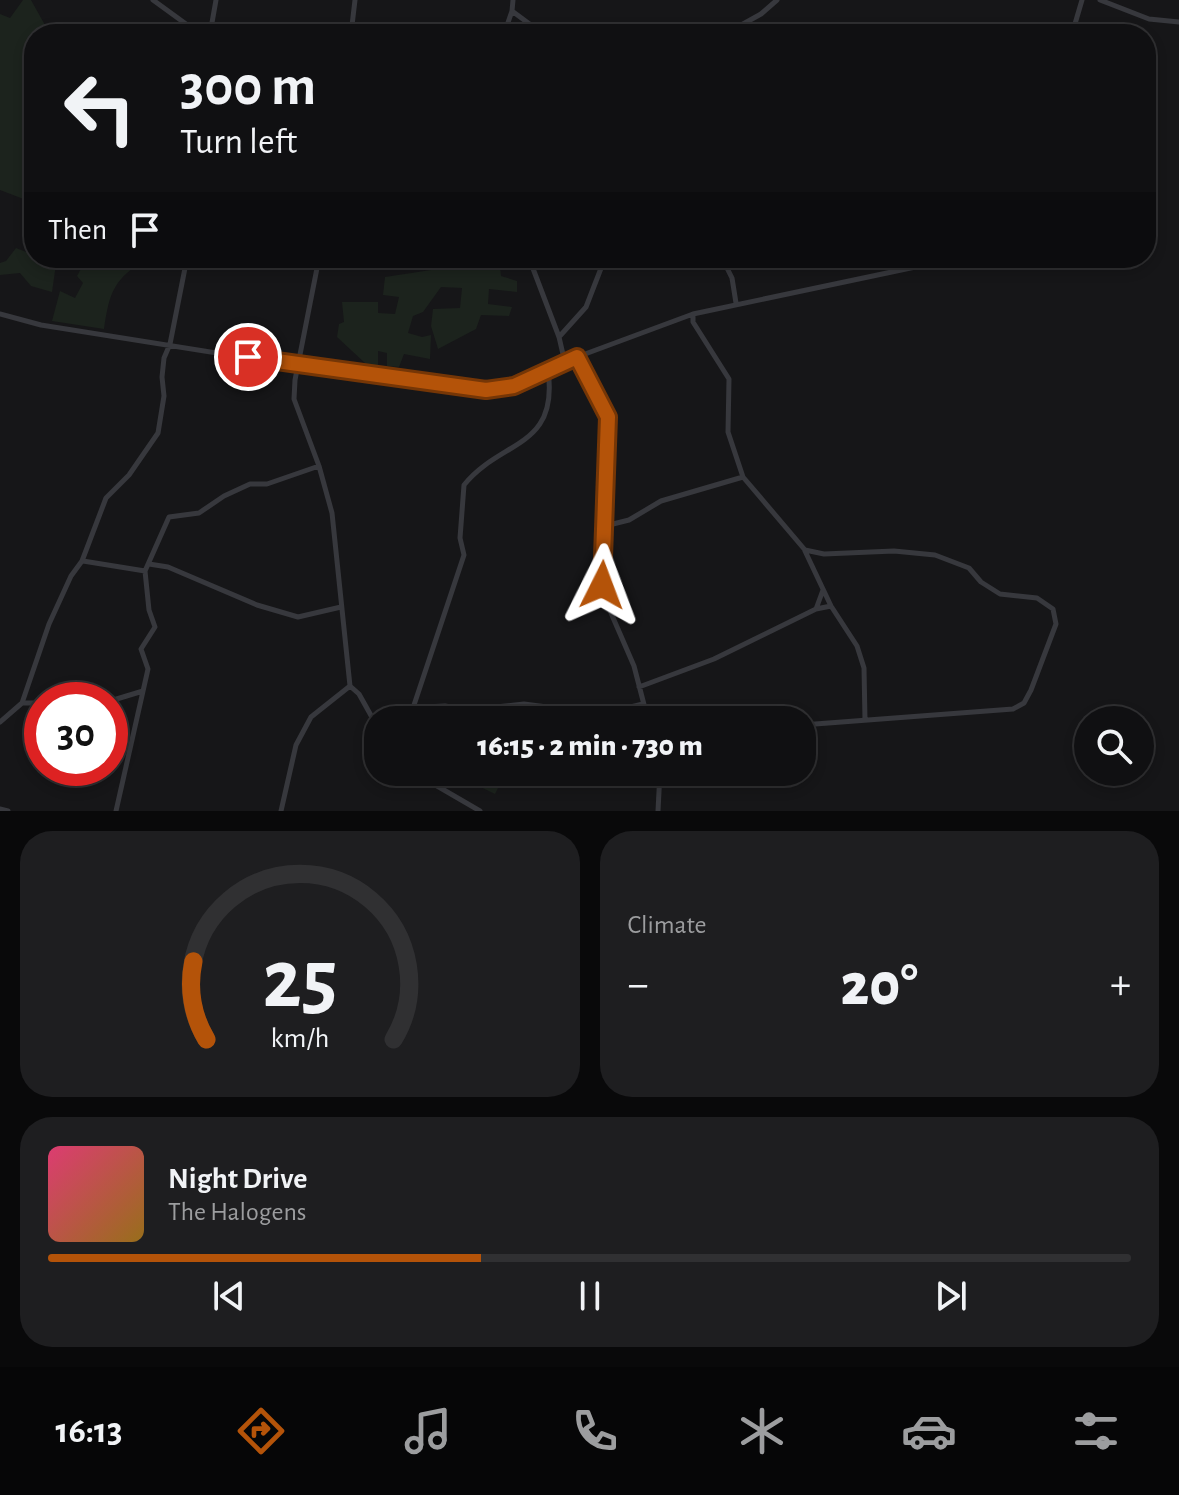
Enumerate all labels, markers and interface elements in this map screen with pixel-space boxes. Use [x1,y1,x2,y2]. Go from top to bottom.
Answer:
icon: left [48,56,152,160]
text: 300 m [180,59,316,115]
text: Turn left [180,124,297,160]
icon: arrive [123,208,167,252]
text: Then [48,215,107,245]
pin [214,323,282,391]
icon: arrive [226,335,270,379]
position arrow [560,543,644,627]
speed limit sign: 30 [24,682,128,786]
map controls [1074,706,1154,786]
button: search [1074,706,1154,786]
text: 16:15 · 2 min · 730 m [477,731,703,761]
text: Climate [628,912,706,938]
text: 25 [262,939,337,1023]
text: 20° [841,956,918,1016]
text: − [628,963,649,1007]
text: + [1110,963,1131,1007]
text: km/h [270,1024,329,1053]
text: Night Drive [168,1164,307,1194]
text: The Halogens [168,1199,306,1225]
icon: previous [207,1274,251,1318]
icon: pause [568,1274,612,1318]
icon: next [929,1274,973,1318]
icon: directions [233,1403,289,1459]
icon: music [400,1403,456,1459]
icon: phone [567,1403,623,1459]
icon: climate [734,1403,790,1459]
icon: car [901,1403,957,1459]
icon: filters [1068,1403,1124,1459]
text: 16:13 [55,1413,123,1449]

